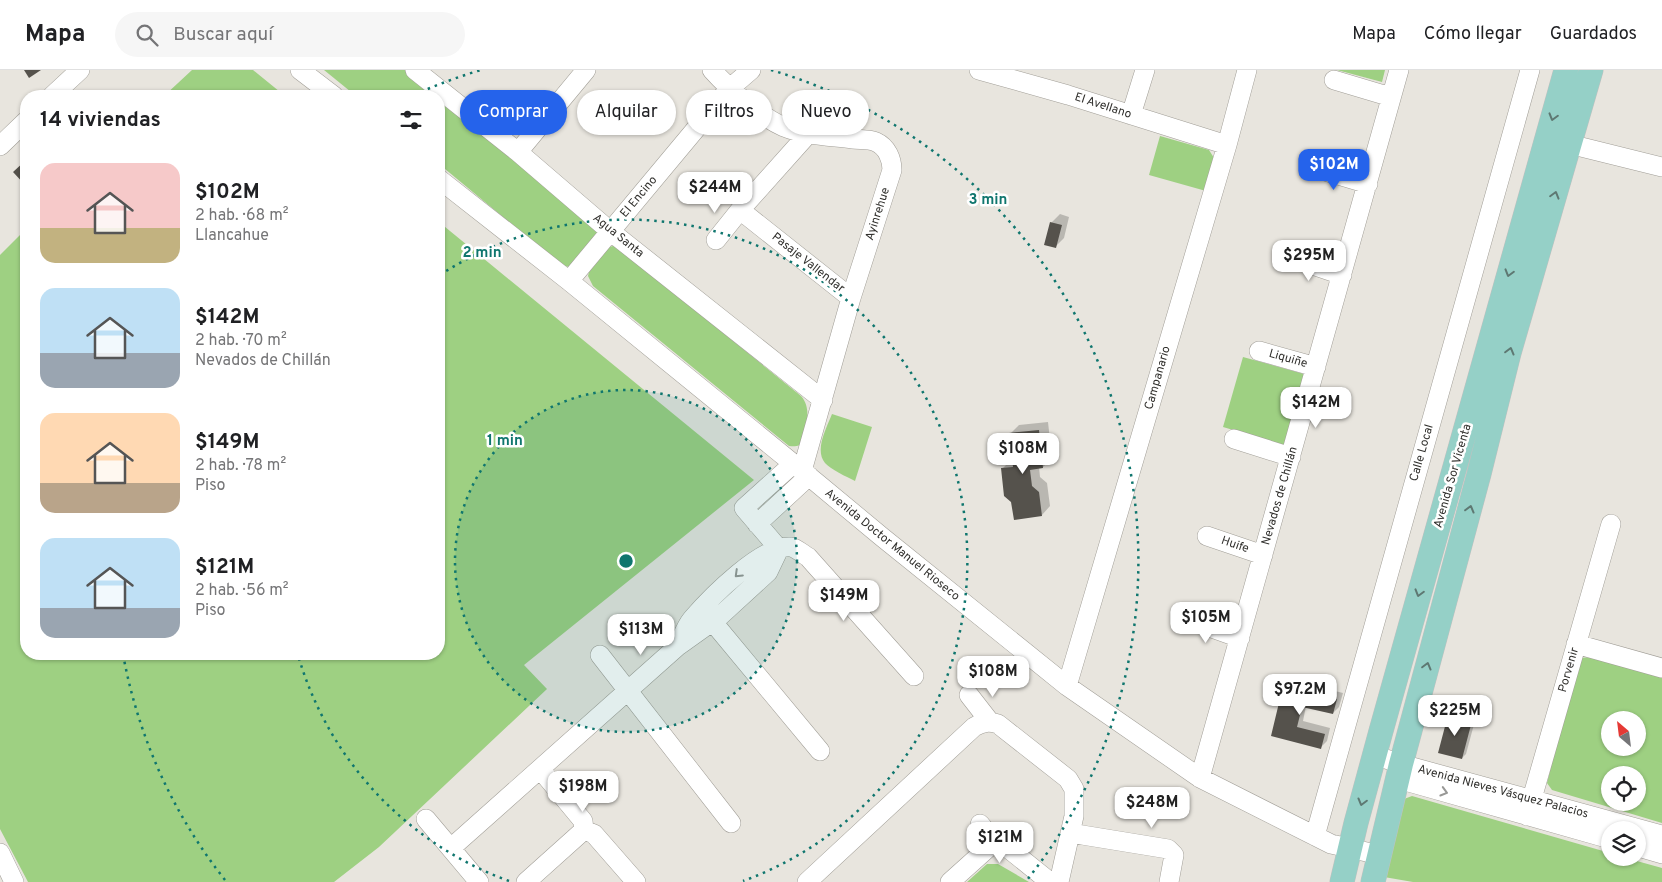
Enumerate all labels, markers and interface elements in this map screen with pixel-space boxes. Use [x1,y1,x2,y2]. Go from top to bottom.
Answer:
search box [115,12,465,57]
text: Mapa [25,20,85,50]
icon: search [133,21,161,49]
text: Buscar aquí [173,23,273,47]
text: Mapa [1352,23,1396,46]
text: Cómo llegar [1424,23,1522,46]
text: Guardados [1550,23,1637,46]
street label: El Avellano [1072,89,1134,123]
chip: Comprar [460,90,567,135]
chip: Alquilar [577,90,676,135]
chip: Filtros [686,90,772,135]
chip: Nuevo [782,90,869,135]
icon: filters [397,106,425,134]
text: 14 viviendas [40,107,161,134]
one-way arrow [1549,112,1559,121]
pin: $102M [1299,148,1369,191]
text: $102M [1309,155,1359,175]
pin: $244M [680,172,750,214]
street label: El Encino [617,173,661,221]
text: $244M [689,178,741,198]
text: $102M [195,179,260,206]
icon: home [80,183,140,243]
street label: Ayinrehue [862,186,894,242]
text: 3 min [968,191,1008,210]
one-way arrow [1549,192,1559,200]
text: 2 hab. · 68 m² [195,206,289,226]
street label: Agua Santa [589,210,647,262]
text: Llancahue [195,226,269,246]
street label: Pasaje Vallendar [768,229,848,297]
pin: $295M [1274,240,1344,282]
text: 2 min [462,244,502,263]
text: $295M [1283,246,1335,266]
one-way arrow [1505,269,1515,277]
text: $142M [195,304,259,331]
icon: home [80,308,140,368]
text: 2 hab. · 70 m² [195,331,287,351]
street label: Campanario [1141,344,1175,412]
street label: Liquiñe [1267,346,1309,372]
one-way arrow [1504,347,1515,356]
text: Nevados de Chillán [195,351,331,371]
pin: $142M [1281,386,1351,429]
text: $142M [1291,393,1341,413]
street label: Avenida Sor Vicenta [1431,422,1475,530]
street label: Calle Local [1406,423,1438,483]
text: $149M [195,429,260,456]
text: 1 min [487,432,523,451]
pin: $108M [988,432,1058,475]
icon: home [80,433,140,493]
text: $108M [998,439,1048,459]
street label: Nevados de Chillán [1258,445,1302,547]
text: 2 hab. · 78 m² [195,456,286,476]
text: Piso [195,476,225,496]
street label: Avenida Doctor Manuel Rioseco [821,485,963,605]
one-way arrow [1464,505,1474,513]
street label: Huife [1219,533,1251,557]
centre of rings [617,552,635,570]
text: $121M [195,554,254,581]
icon: home [80,558,140,618]
one-way arrow [735,568,744,577]
pin: $149M [809,580,879,622]
text: 2 hab. · 56 m² [195,581,289,601]
text: $149M [819,586,869,606]
one-way arrow [1415,588,1425,597]
text: Piso [195,601,225,621]
pin: $105M [1171,602,1241,644]
text: $105M [1181,608,1231,628]
pin: $113M [606,614,676,656]
text: $113M [619,620,663,640]
street label: Porvenir [1555,645,1583,694]
pin: $108M [958,656,1028,698]
text: $108M [968,662,1018,682]
one-way arrow [1422,662,1432,670]
pin: $97.2M [1259,674,1341,716]
text: $97.2M [1274,680,1326,700]
pin: $225M [1420,694,1490,737]
text: $225M [1429,701,1481,721]
north arrow [1601,711,1646,756]
map controls [1601,711,1646,866]
street label: Avenida Nieves Vásquez Palacios [1416,761,1590,823]
button: locate [1601,766,1646,811]
pin: $198M [548,770,618,813]
text: $198M [559,777,607,797]
pin: $248M [1117,786,1187,829]
one-way arrow [1440,787,1448,797]
text: $248M [1126,793,1178,813]
one-way arrow [1357,797,1367,805]
button: layers [1601,821,1646,866]
pin: $121M [965,822,1035,864]
text: $121M [977,828,1023,848]

